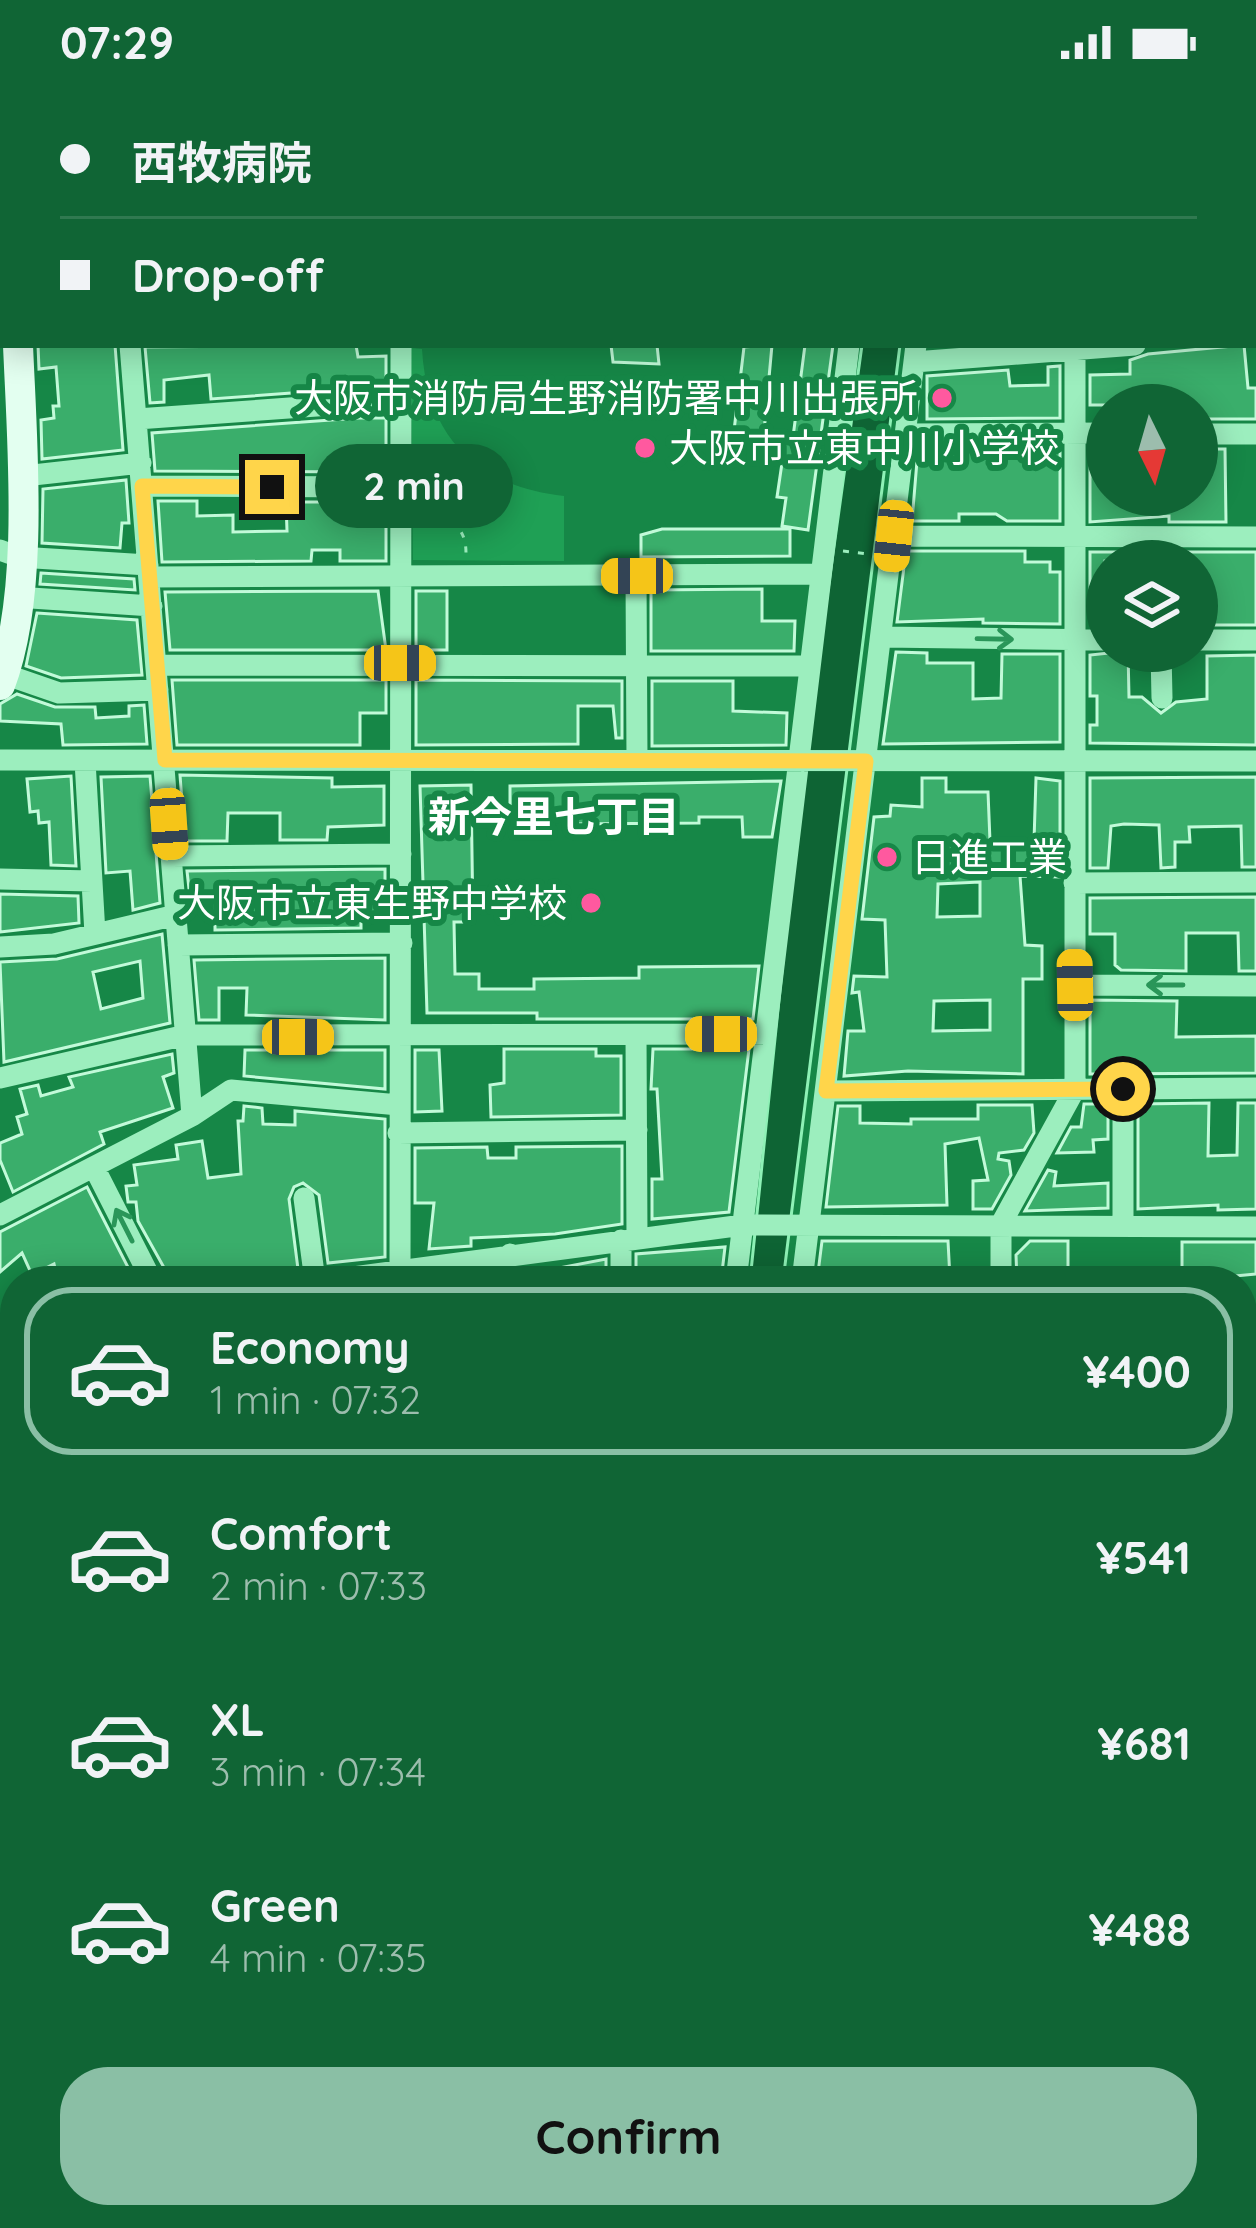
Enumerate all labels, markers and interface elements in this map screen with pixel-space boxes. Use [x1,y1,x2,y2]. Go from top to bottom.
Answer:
text: 07:29 [60,14,174,70]
text: 西牧病院 [132,134,312,190]
text: Drop-off [132,247,324,303]
place label: 大阪市消防局生野消防署中川出張所 [294,373,918,422]
north arrow [1086,384,1218,516]
map controls [1086,384,1218,672]
marker: 大阪市消防局生野消防署中川出張所 [929,385,955,411]
place label: 大阪市立東中川小学校 [669,423,1059,472]
marker: 大阪市立東中川小学校 [632,435,658,461]
callout: 2 min [314,445,512,529]
route end [245,460,299,514]
text: 2 min [363,461,465,510]
car [872,498,916,574]
button: layers [1086,540,1218,672]
car [601,558,673,594]
one-way arrow [975,628,1014,651]
car [364,645,436,681]
car [149,787,189,861]
district label: 新今里七丁目 [428,790,680,843]
place label: 日進工業 [911,832,1067,881]
marker: 日進工業 [874,844,900,870]
place label: 大阪市立東生野中学校 [177,878,567,927]
marker: 大阪市立東生野中学校 [578,890,604,916]
car [1056,949,1094,1021]
one-way arrow [1146,974,1185,996]
car [685,1016,757,1052]
car [262,1019,334,1055]
route start [1096,1062,1150,1116]
one-way arrow [111,1208,134,1244]
icon: car [66,1317,174,1425]
text: Economy [210,1319,410,1375]
text: ¥400 [1082,1343,1191,1399]
text: 1 min · 07:32 [210,1375,421,1424]
icon: car [66,1503,174,1611]
text: Comfort [210,1505,392,1561]
text: ¥541 [1096,1529,1191,1585]
text: 2 min · 07:33 [210,1561,427,1610]
icon: car [66,1689,174,1797]
text: XL [210,1691,265,1747]
text: ¥681 [1097,1715,1191,1771]
text: 3 min · 07:34 [210,1747,426,1796]
icon: car [66,1875,174,1983]
text: Green [210,1877,340,1933]
text: ¥488 [1088,1901,1191,1957]
text: 4 min · 07:35 [210,1933,427,1982]
button: Confirm [60,2067,1197,2205]

